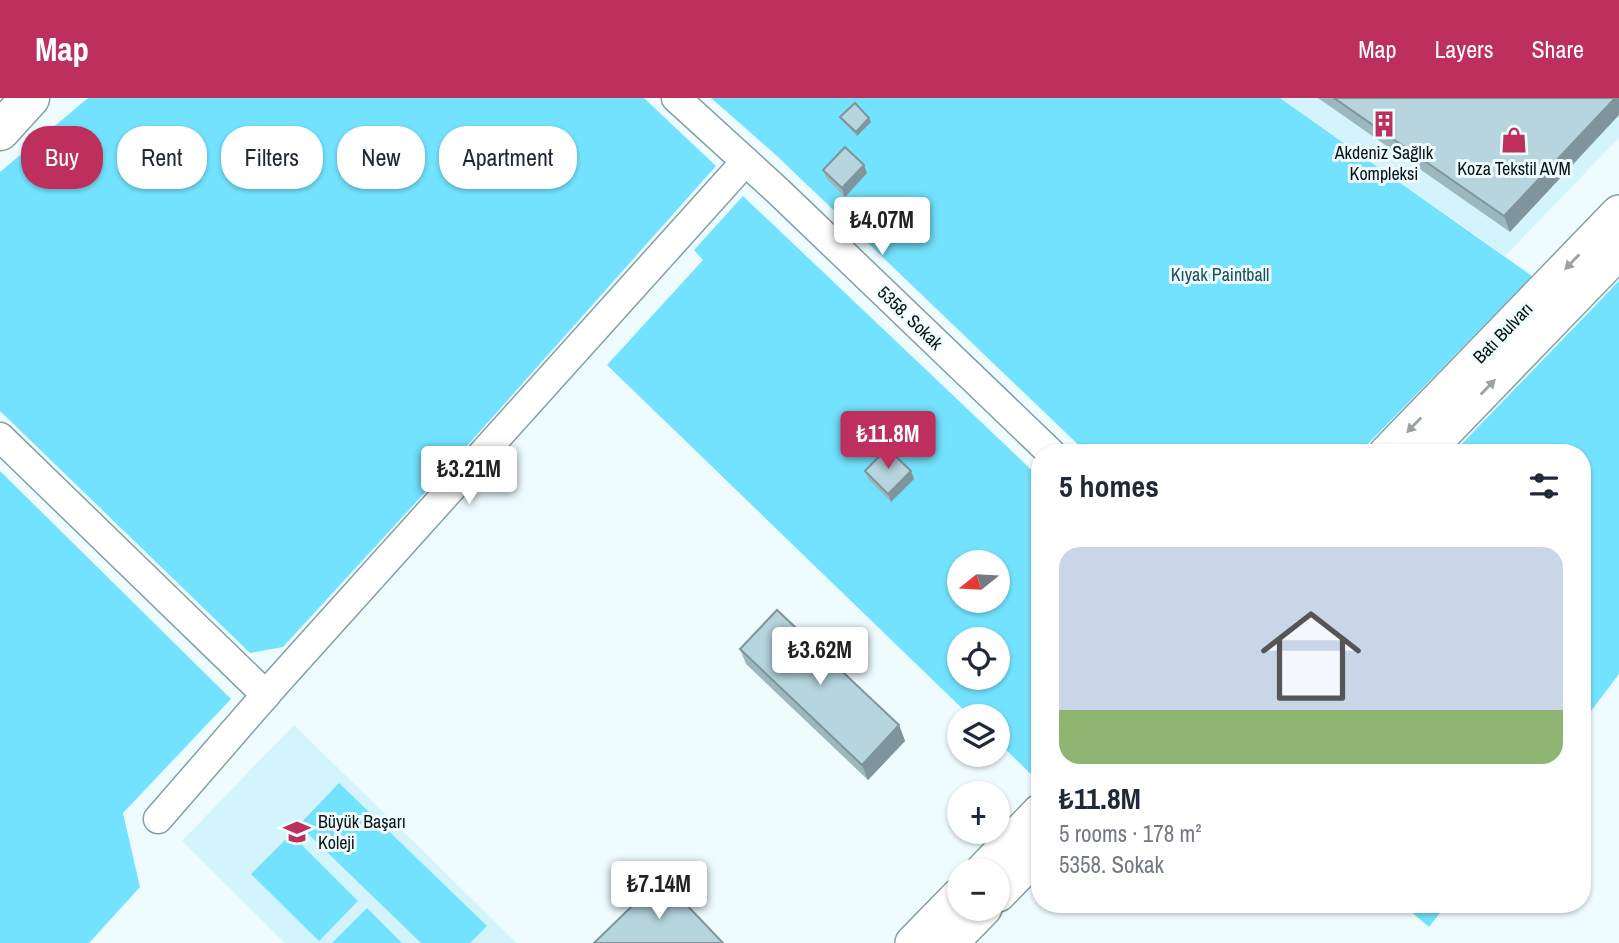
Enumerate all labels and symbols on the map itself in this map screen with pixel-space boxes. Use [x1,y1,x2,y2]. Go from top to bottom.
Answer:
building icon: Akdeniz Sağlık Kompleksi [1369,109,1399,139]
shop icon: Koza Tekstil AVM [1499,125,1529,155]
place label: Akdeniz Sağlık Kompleksi [1334,140,1434,186]
place label: Koza Tekstil AVM [1457,156,1571,181]
pin: ₺4.07M [825,198,939,257]
one-way arrow [1564,253,1580,270]
park label: Kıyak Paintball [1171,262,1269,287]
street label: 5358. Sokak [872,280,949,356]
street label: Batı Bulvarı [1467,297,1538,369]
one-way arrow [1480,378,1497,395]
pin: ₺11.8M [831,412,945,471]
one-way arrow [1405,417,1422,434]
pin: ₺3.21M [412,446,526,506]
north arrow [947,550,1010,612]
pin: ₺3.62M [763,628,877,687]
place label: Büyük Başarı Koleji [318,809,406,855]
school or university icon: Büyük Başarı Koleji [282,817,312,847]
pin: ₺7.14M [602,862,716,921]

